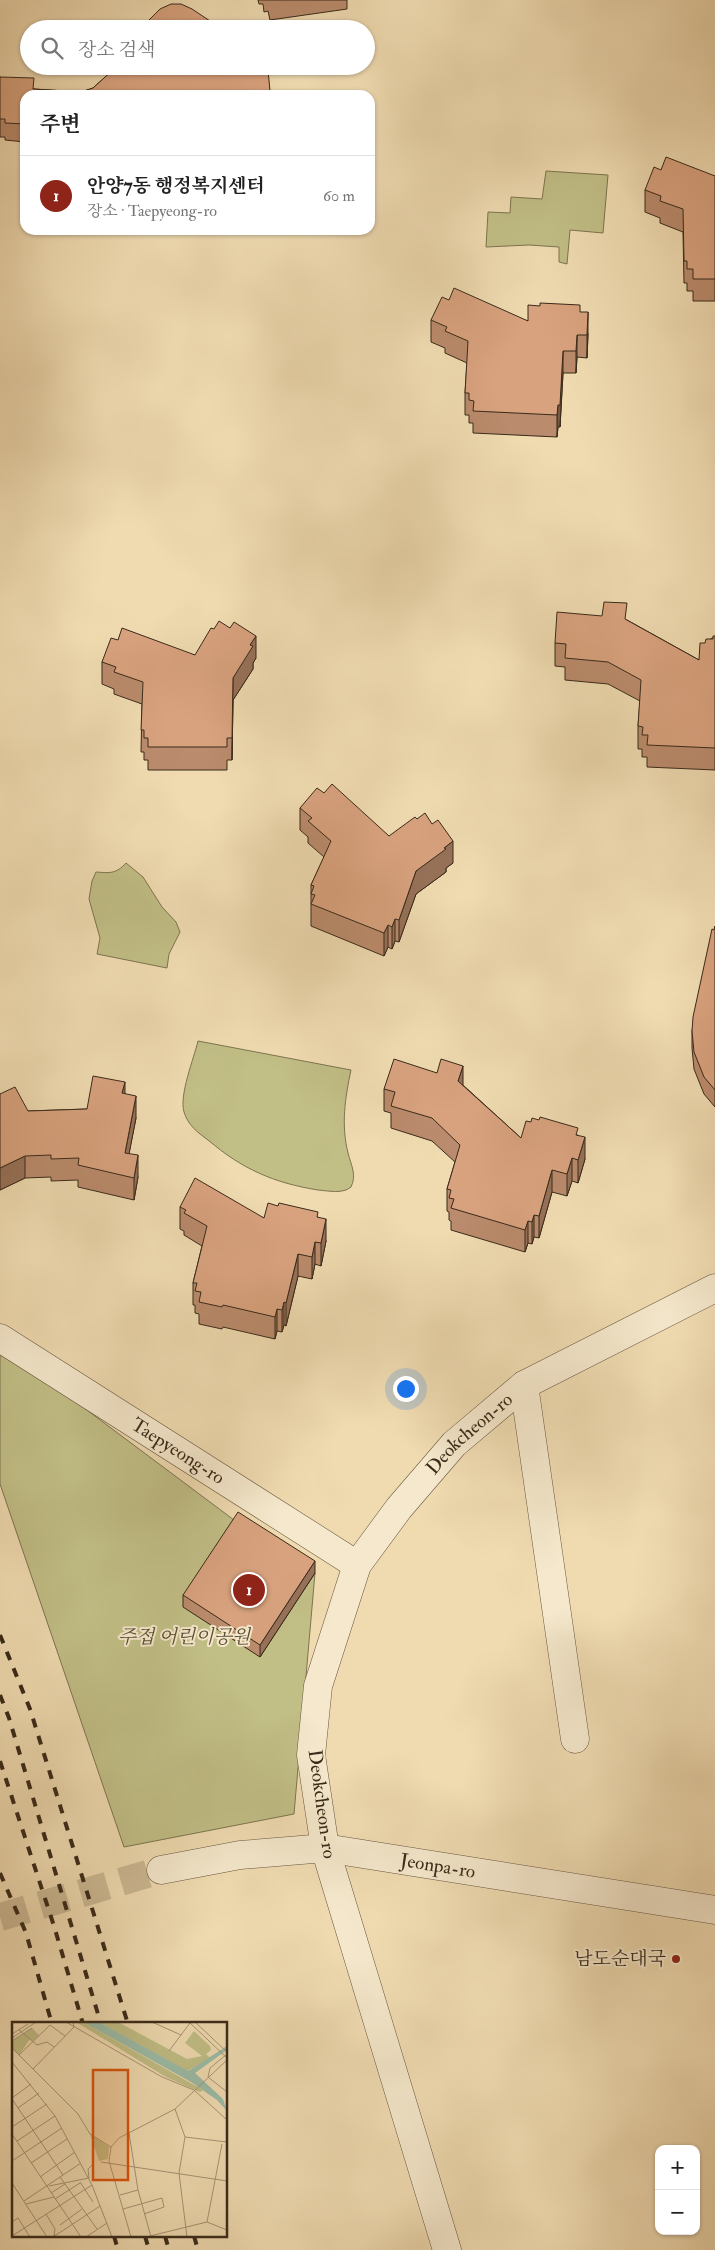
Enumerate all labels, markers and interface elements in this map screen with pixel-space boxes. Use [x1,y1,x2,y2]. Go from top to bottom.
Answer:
search box [20,20,375,75]
icon: search [38,34,66,62]
text: 장소 검색 [78,38,155,62]
text: 주변 [40,111,81,138]
text: 안양7동 행정복지센터 [87,174,265,198]
text: 1 [53,186,59,206]
text: 60 m [323,186,355,206]
text: 장소 · Taepyeong-ro [87,201,217,221]
your location [393,1376,419,1402]
street label: Deokcheon-ro [421,1388,518,1480]
street label: Taepyeong-ro [127,1413,229,1490]
pin: 1 [233,1571,265,1609]
park label: 주접 어린이공원 [118,1625,252,1649]
street label: Deokcheon-ro [302,1748,342,1860]
street label: Jeonpa-ro [398,1848,477,1884]
place label: 남도순대국 [574,1947,666,1971]
marker: 남도순대국 [670,1953,682,1965]
inset map [12,2022,228,2238]
map controls [655,2145,700,2235]
button: + [655,2145,700,2190]
button: − [655,2190,700,2235]

